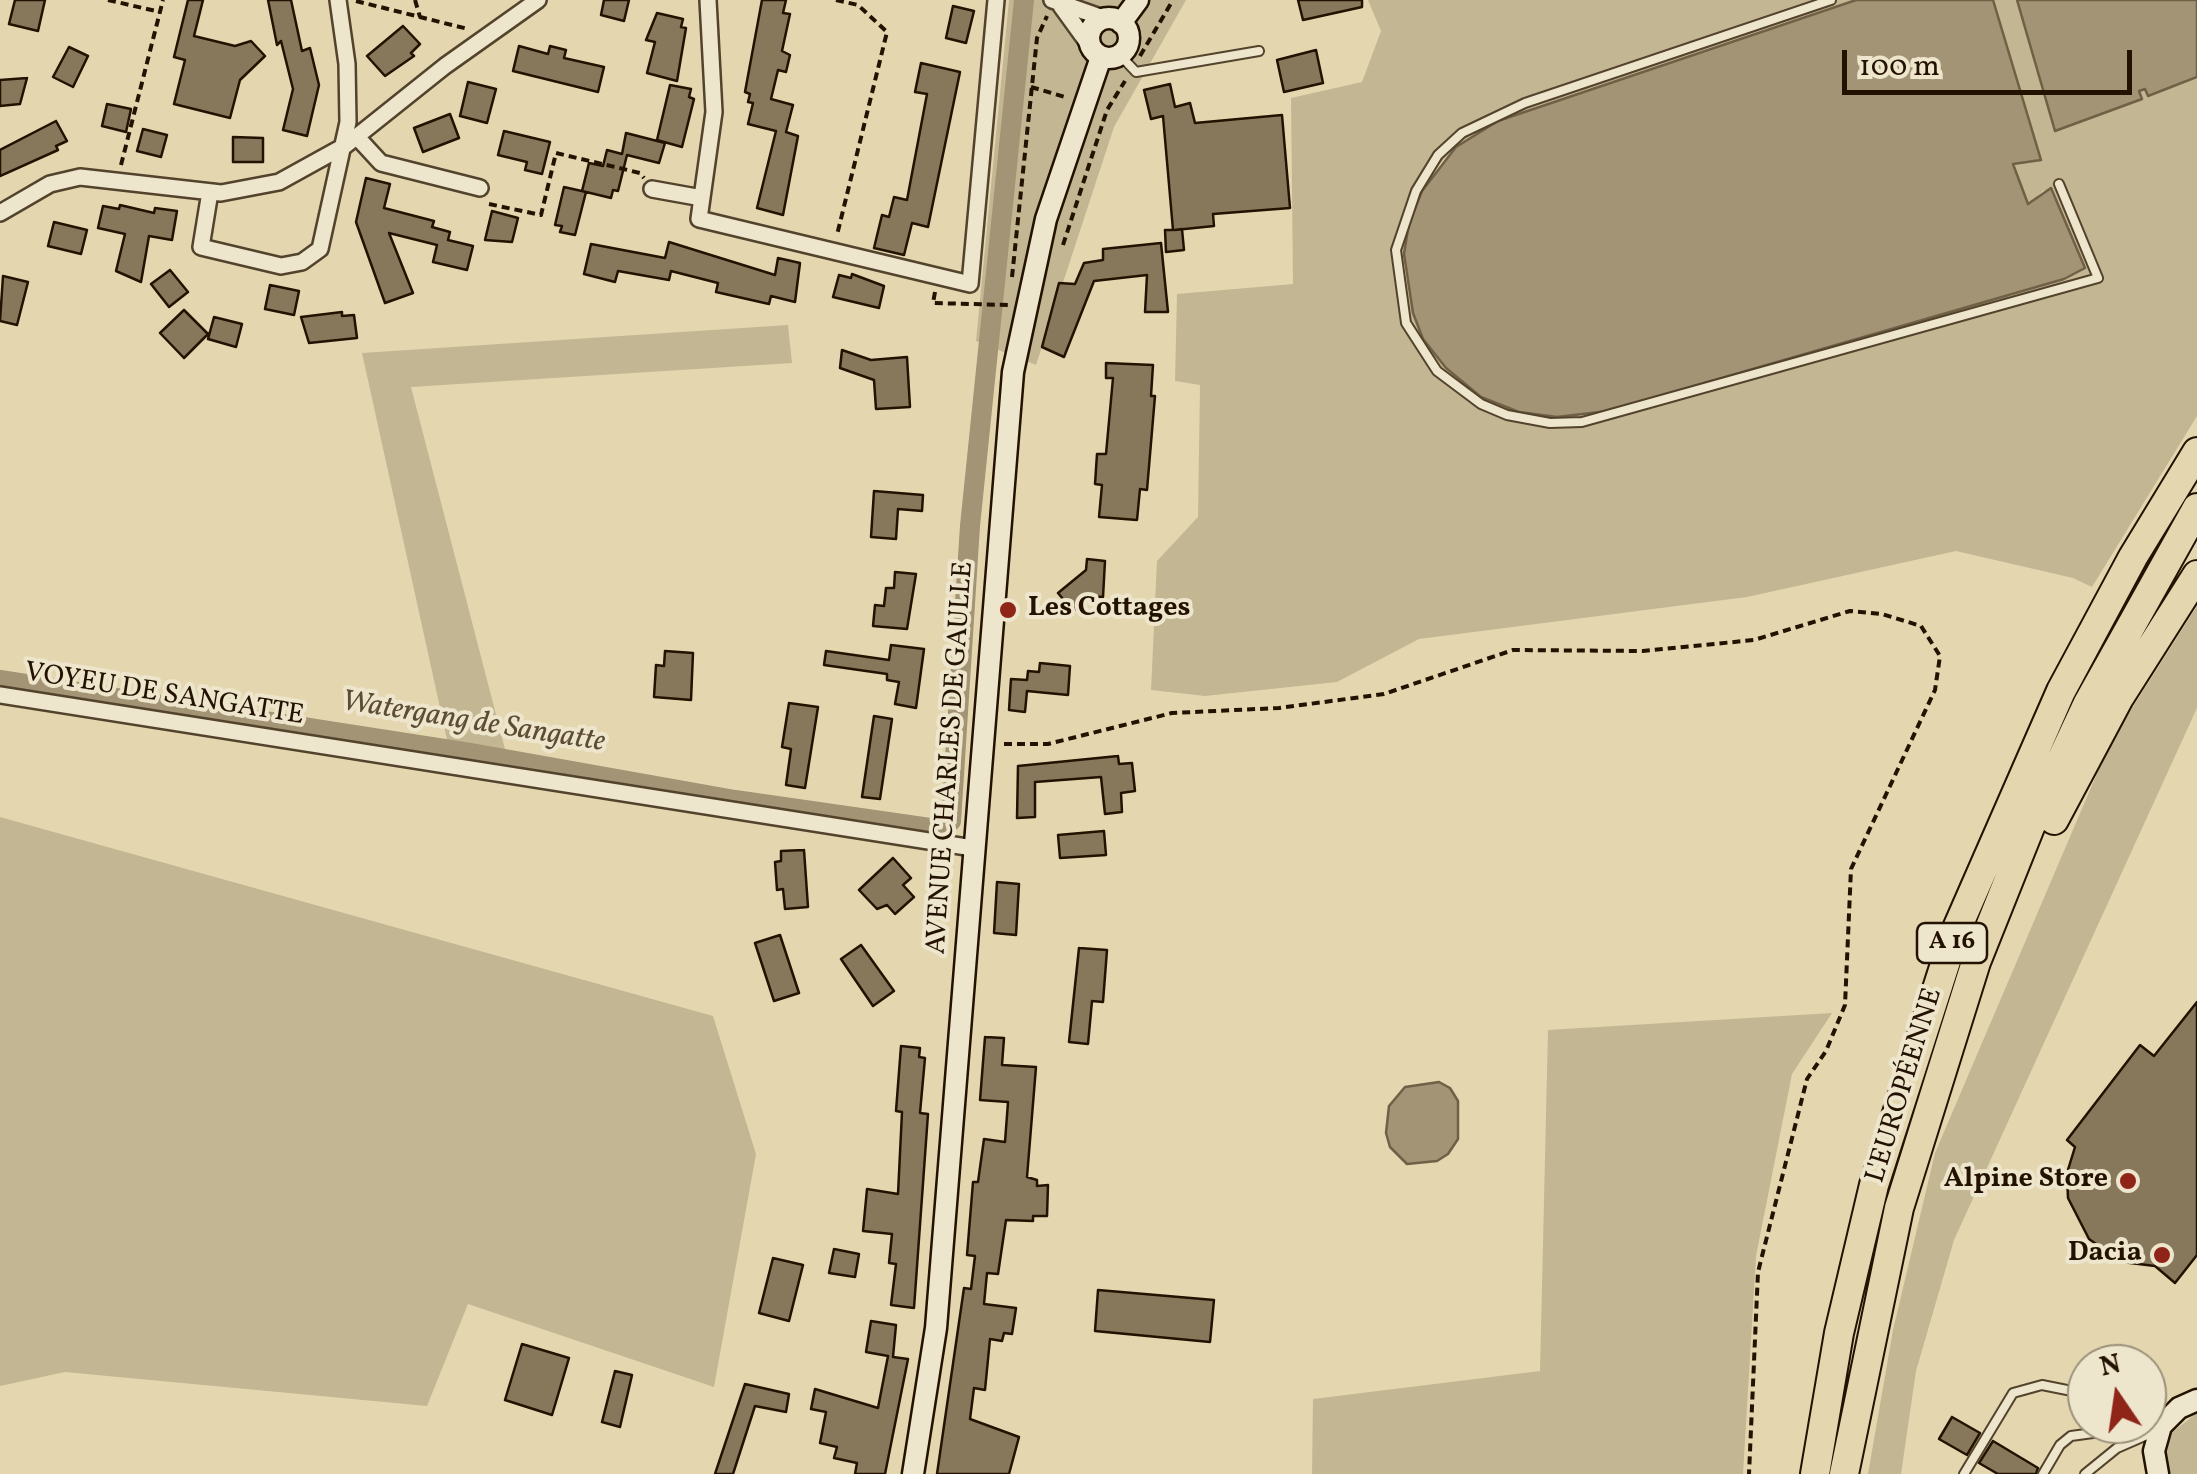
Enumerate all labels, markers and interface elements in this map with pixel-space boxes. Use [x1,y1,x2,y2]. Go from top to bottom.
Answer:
scale bar [1847,30,2137,92]
text: 100 m [1859,46,1940,88]
street label: AVENUE CHARLES DE GAULLE [922,560,982,956]
place label: Les Cottages [1028,593,1191,627]
marker: Les Cottages [997,599,1019,621]
street label: VOYEU DE SANGATTE [22,657,306,735]
water label: Watergang de Sangatte [339,685,607,763]
road number: A 16 [1917,923,1987,963]
street label: L'EUROPÉENNE [1860,985,1952,1187]
place label: Alpine Store [1944,1164,2108,1198]
marker: Alpine Store [2117,1170,2139,1192]
place label: Dacia [2068,1238,2142,1272]
marker: Dacia [2151,1244,2173,1266]
north arrow [2067,1344,2167,1444]
text: N [2096,1345,2125,1388]

